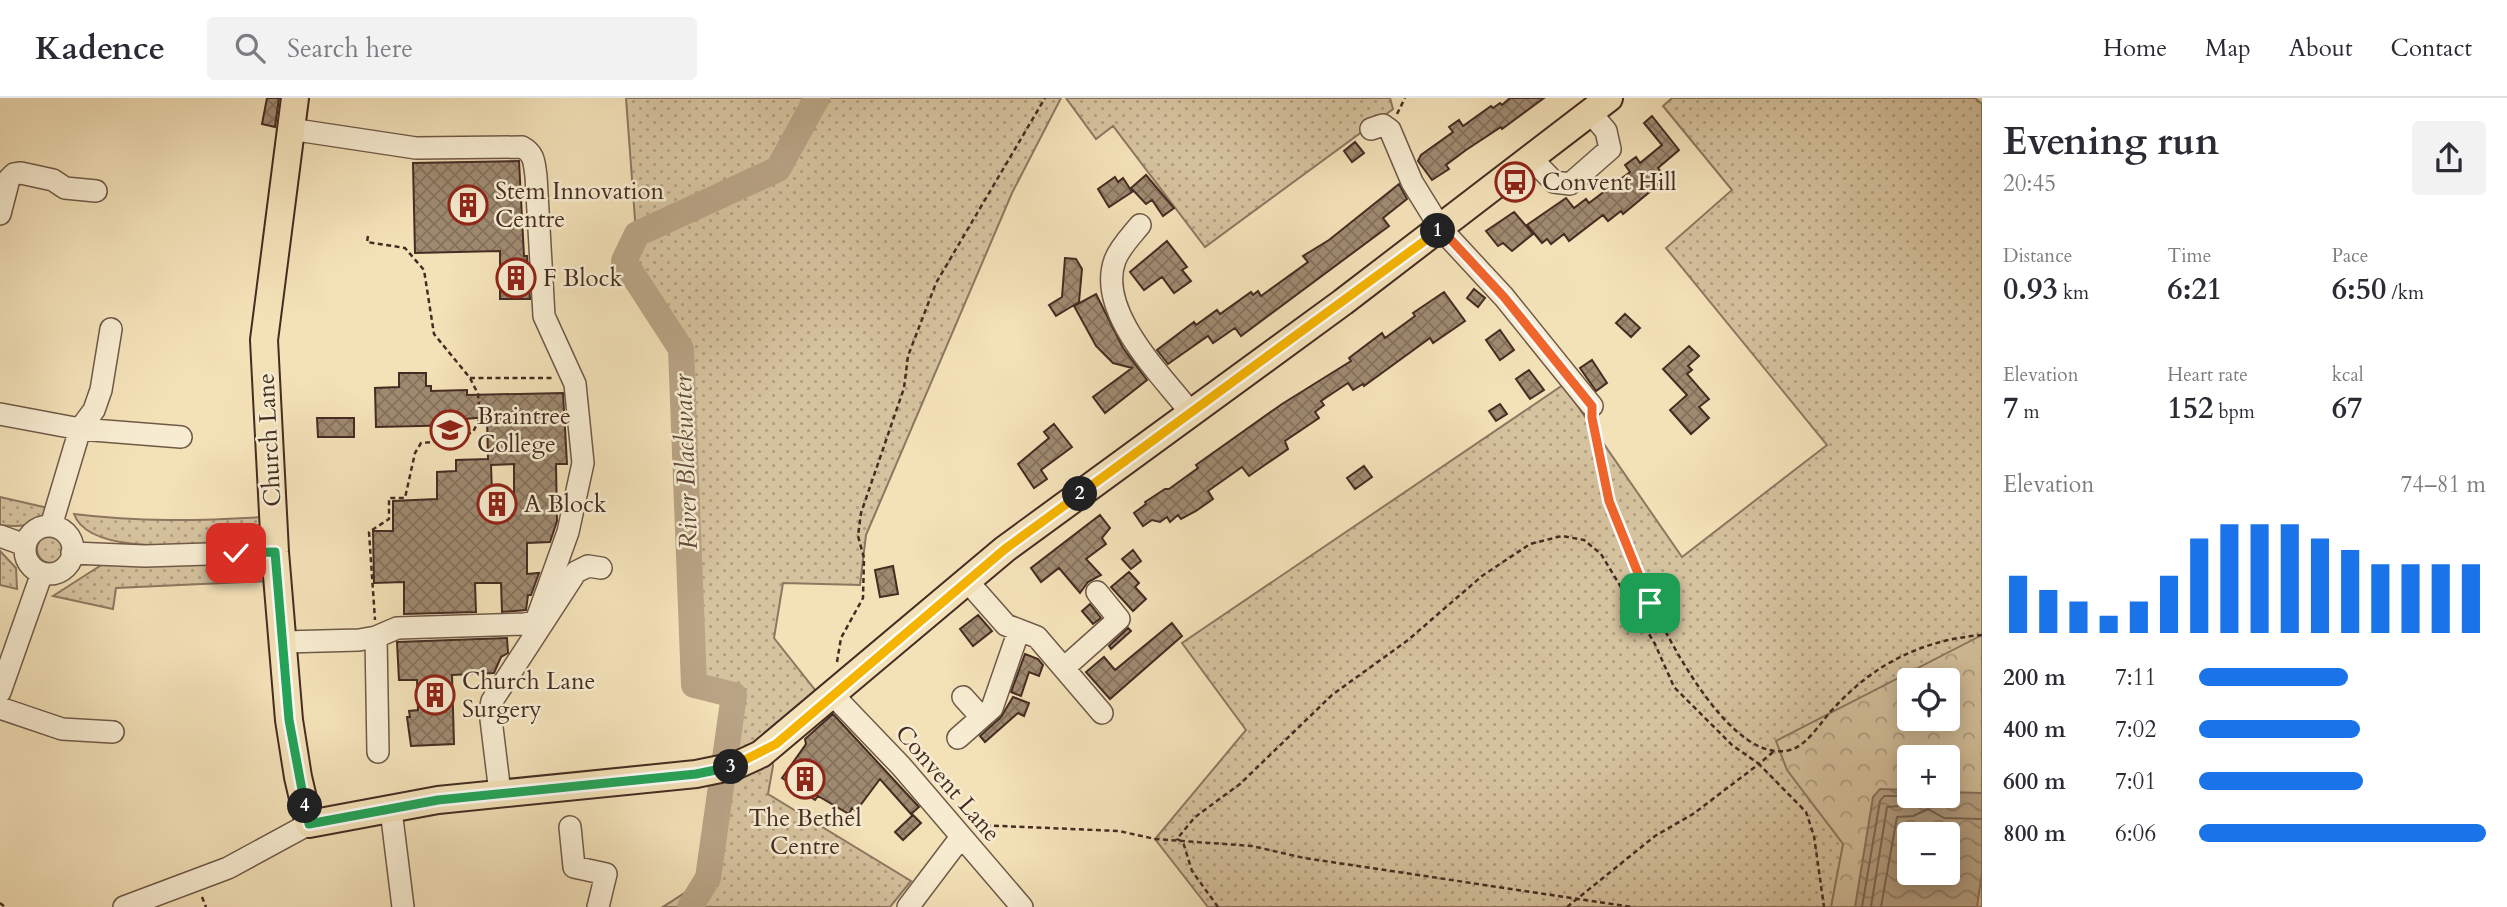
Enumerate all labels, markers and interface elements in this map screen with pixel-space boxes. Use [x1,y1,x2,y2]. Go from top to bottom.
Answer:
search box [207,17,697,80]
text: Kadence [35,26,165,71]
icon: search [231,29,269,67]
text: Search here [287,31,413,66]
text: Home [2103,32,2167,65]
text: Map [2205,32,2251,65]
text: About [2289,32,2353,65]
text: Contact [2391,32,2472,65]
text: Evening run [2003,116,2219,168]
button: share [2412,121,2486,195]
bus stop icon: Convent Hill [1494,161,1536,203]
place label: Convent Hill [1542,166,1677,199]
text: 20:45 [2003,168,2056,199]
place label: Stem Innovation Centre [495,175,665,236]
building icon: Stem Innovation Centre [447,184,489,226]
pin: 1 [1420,214,1456,248]
text: 1 [1433,217,1442,243]
text: Distance [2003,243,2072,269]
text: Time [2167,243,2211,269]
text: Pace [2332,243,2368,269]
building icon: F Block [495,257,537,299]
place label: F Block [543,262,622,295]
text: 0.93 [2003,269,2058,310]
text: 6:21 [2167,269,2222,310]
text: 6:50 [2332,269,2386,310]
text: km [2058,280,2089,306]
text: /km [2386,280,2424,306]
text: Elevation [2003,362,2078,388]
text: Heart rate [2167,362,2248,388]
text: kcal [2332,362,2364,388]
street label: Church Lane [250,372,289,507]
water label: River Blackwater [665,372,706,550]
text: 7 [2003,388,2018,429]
text: 152 [2167,388,2213,429]
text: 67 [2332,388,2362,429]
text: m [2018,399,2040,425]
text: bpm [2213,399,2255,425]
place label: Braintree College [477,400,571,461]
school or university icon: Braintree College [429,409,471,451]
text: Elevation [2003,469,2094,500]
text: 74–81 m [2401,469,2486,500]
pin: 2 [1062,476,1098,512]
text: 2 [1075,480,1084,506]
building icon: A Block [476,483,518,525]
place label: A Block [524,488,607,521]
pin [206,523,266,583]
icon: check [217,534,255,572]
pin [1620,573,1680,633]
icon: arrive [1631,584,1669,622]
text: 200 m [2003,662,2066,693]
text: 7:11 [2115,662,2156,693]
place label: Church Lane Surgery [462,665,595,726]
map controls [1897,668,1960,885]
button: locate [1897,668,1960,731]
building icon: Church Lane Surgery [414,674,456,716]
text: 400 m [2003,714,2066,745]
text: 7:02 [2115,714,2156,745]
street label: Convent Lane [888,718,1008,849]
button: + [1897,745,1960,808]
pin: 3 [714,750,748,784]
text: 3 [726,753,735,779]
building icon: The Bethel Centre [784,758,826,800]
text: 600 m [2003,766,2066,797]
text: 7:01 [2115,766,2156,797]
pin: 4 [288,788,322,824]
text: 4 [300,792,309,818]
place label: The Bethel Centre [748,802,862,863]
text: 800 m [2003,818,2066,849]
text: 6:06 [2115,818,2156,849]
button: − [1897,822,1960,885]

